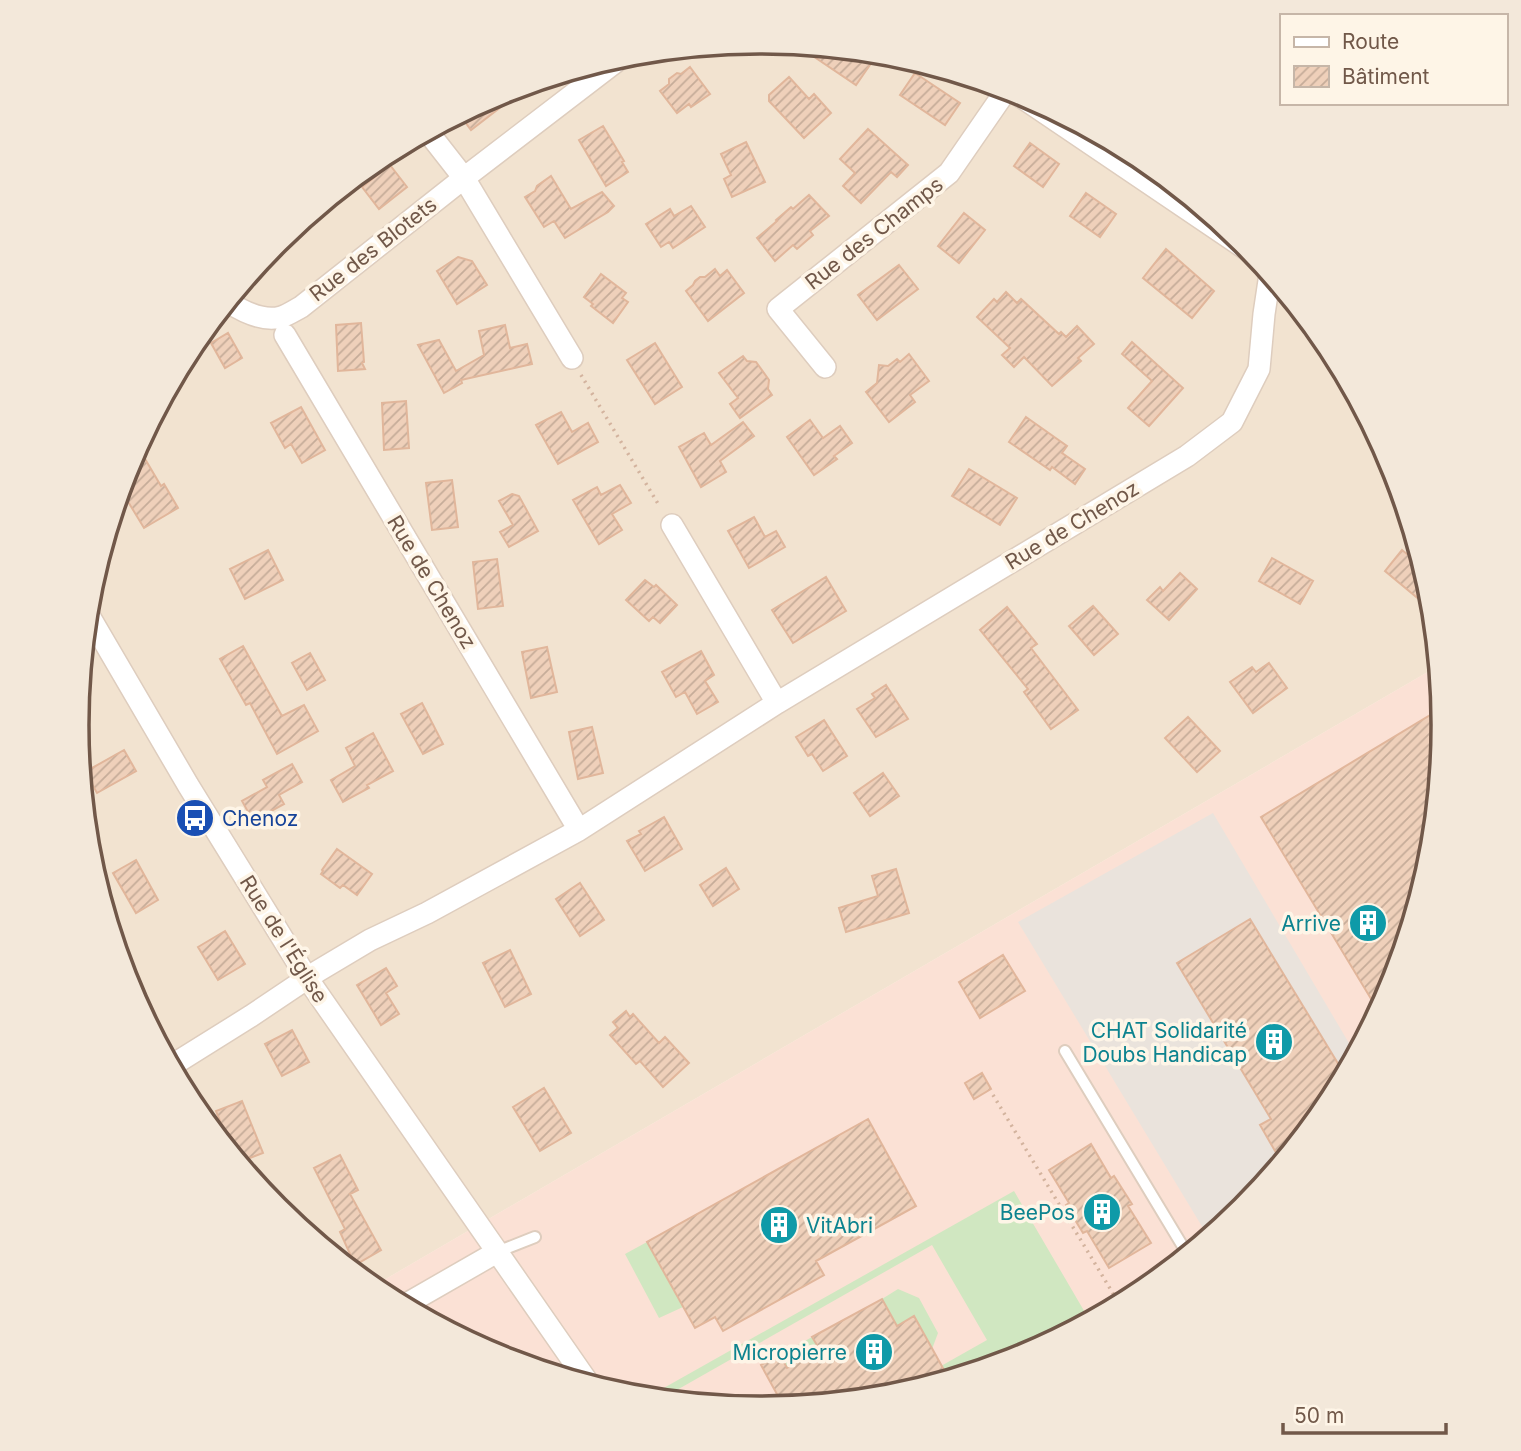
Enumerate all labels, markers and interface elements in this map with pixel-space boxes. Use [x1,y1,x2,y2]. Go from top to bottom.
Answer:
legend [1280,14,1507,105]
text: Route [1342,29,1399,54]
text: Bâtiment [1342,64,1430,89]
street label: Rue des Champs [800,171,948,295]
street label: Rue des Blotets [305,192,441,306]
street label: Rue de Chenoz [1001,475,1143,575]
street label: Rue de Chenoz [382,511,482,653]
bus stop icon: Chenoz [174,797,216,839]
place label: Chenoz [222,806,298,831]
street label: Rue de l'Église [235,870,334,1007]
building icon: Arrive [1347,902,1389,944]
place label: Arrive [1281,911,1341,936]
place label: CHAT Solidarité Doubs Handicap [1082,1018,1247,1067]
building icon: CHAT Solidarité Doubs Handicap [1253,1021,1295,1063]
building icon: BeePos [1081,1191,1123,1233]
place label: BeePos [1000,1200,1075,1225]
building icon: VitAbri [758,1204,800,1246]
place label: VitAbri [806,1213,873,1238]
building icon: Micropierre [853,1331,895,1373]
place label: Micropierre [733,1340,847,1365]
scale bar [1283,1392,1446,1436]
text: 50 m [1294,1403,1344,1428]

